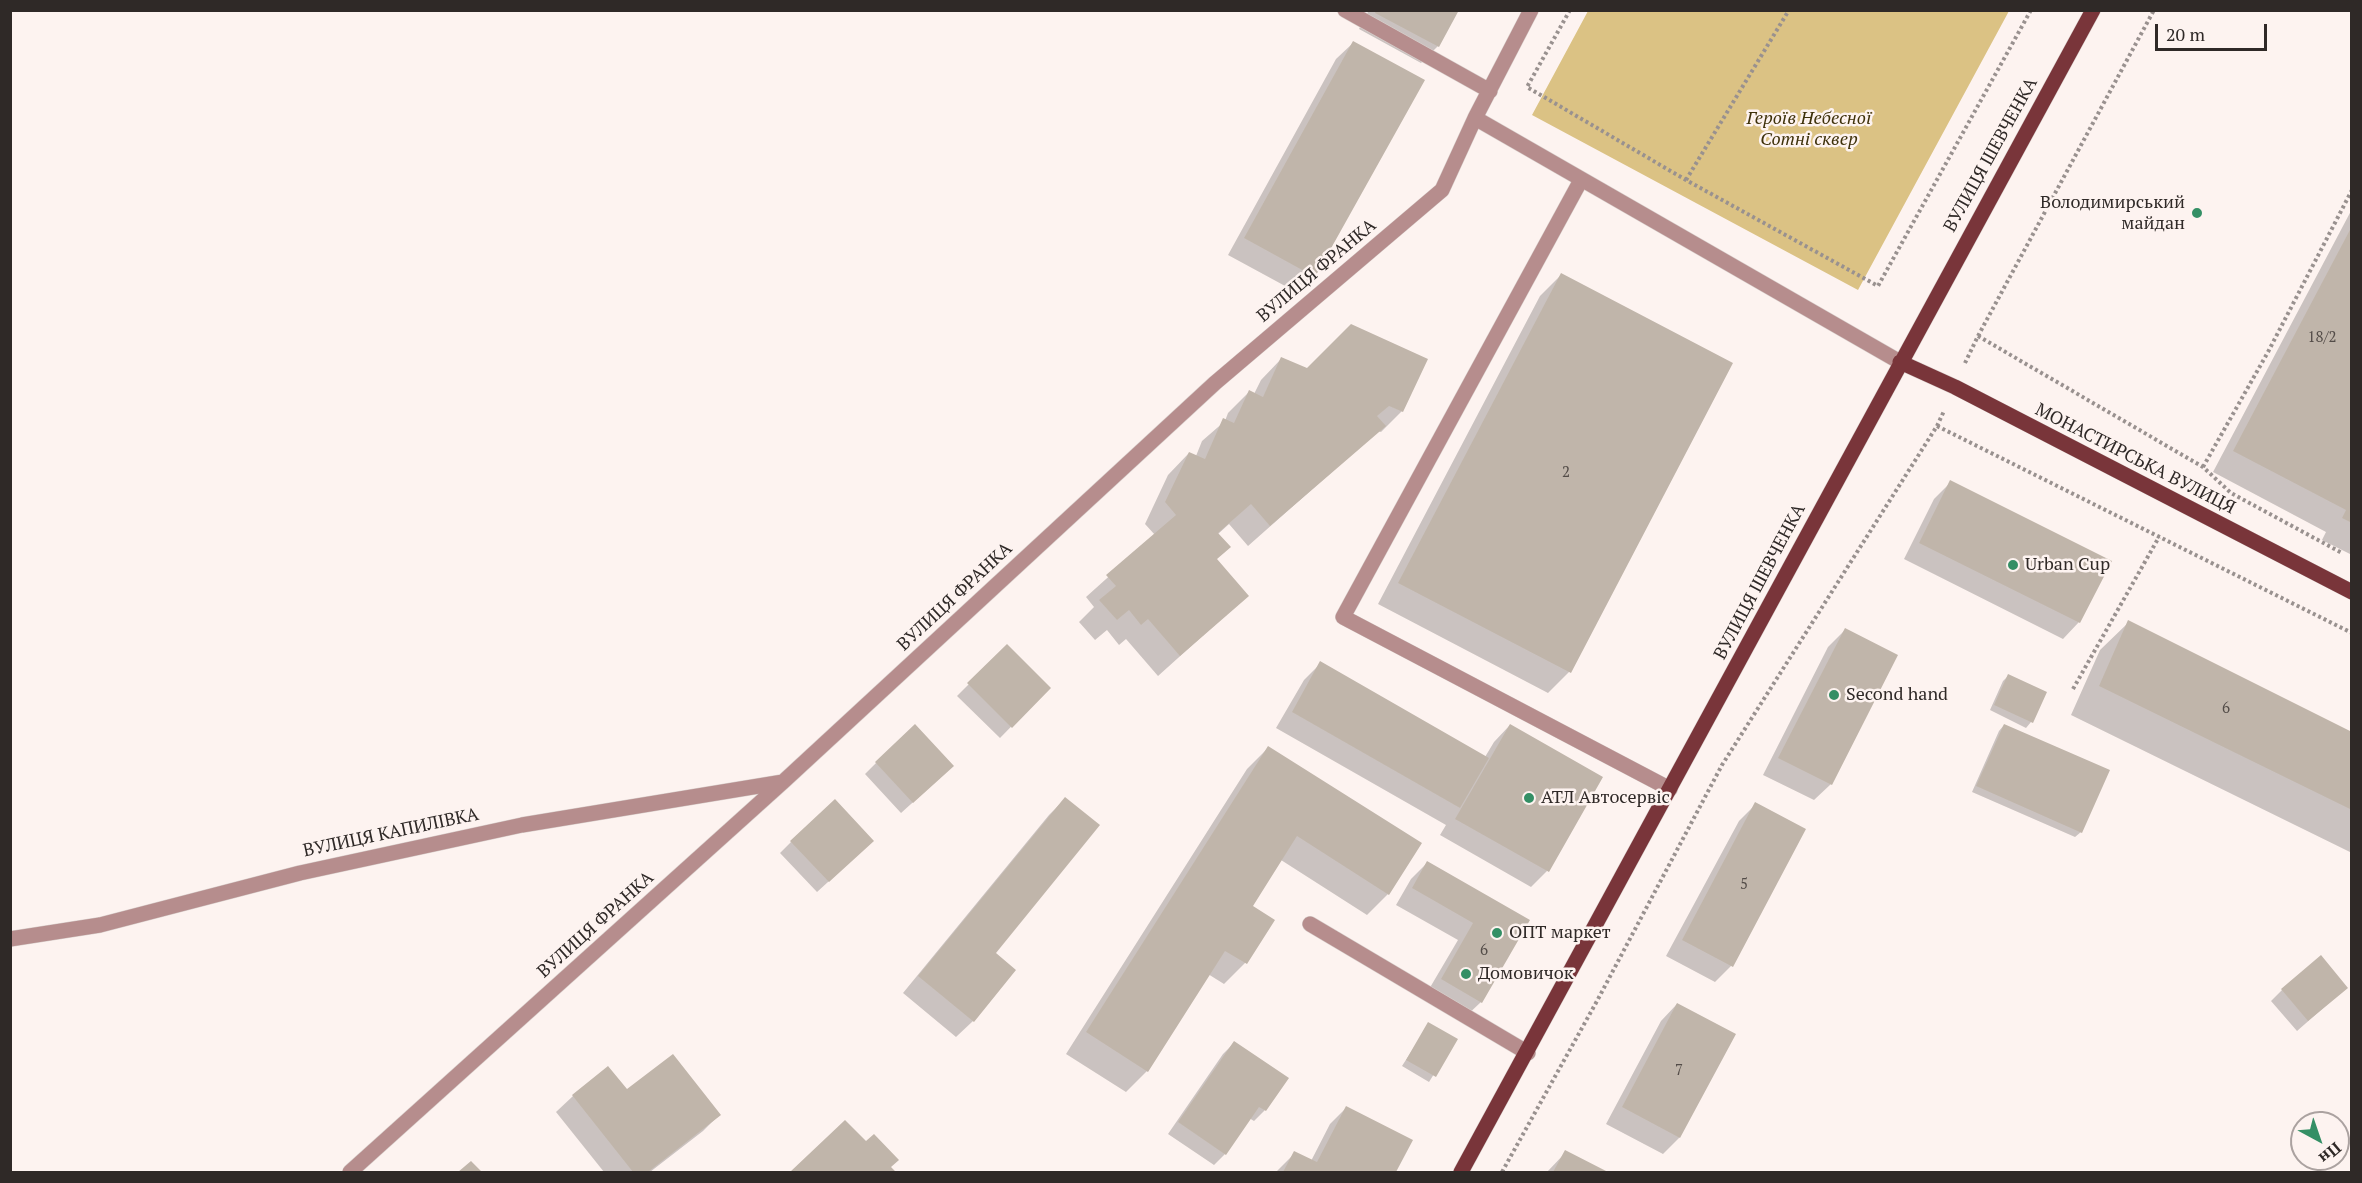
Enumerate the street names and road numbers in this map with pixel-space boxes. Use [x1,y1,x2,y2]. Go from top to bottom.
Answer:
street label: ВУЛИЦЯ ШЕВЧЕНКА [1940,74,2042,236]
street label: ВУЛИЦЯ ФРАНКА [1253,215,1381,327]
street label: МОНАСТИРСЬКА ВУЛИЦЯ [2031,399,2239,519]
street label: ВУЛИЦЯ ШЕВЧЕНКА [1710,500,1810,664]
street label: ВУЛИЦЯ ФРАНКА [893,538,1017,656]
street label: ВУЛИЦЯ КАПИЛІВКА [301,804,481,862]
street label: ВУЛИЦЯ ФРАНКА [533,867,659,983]

